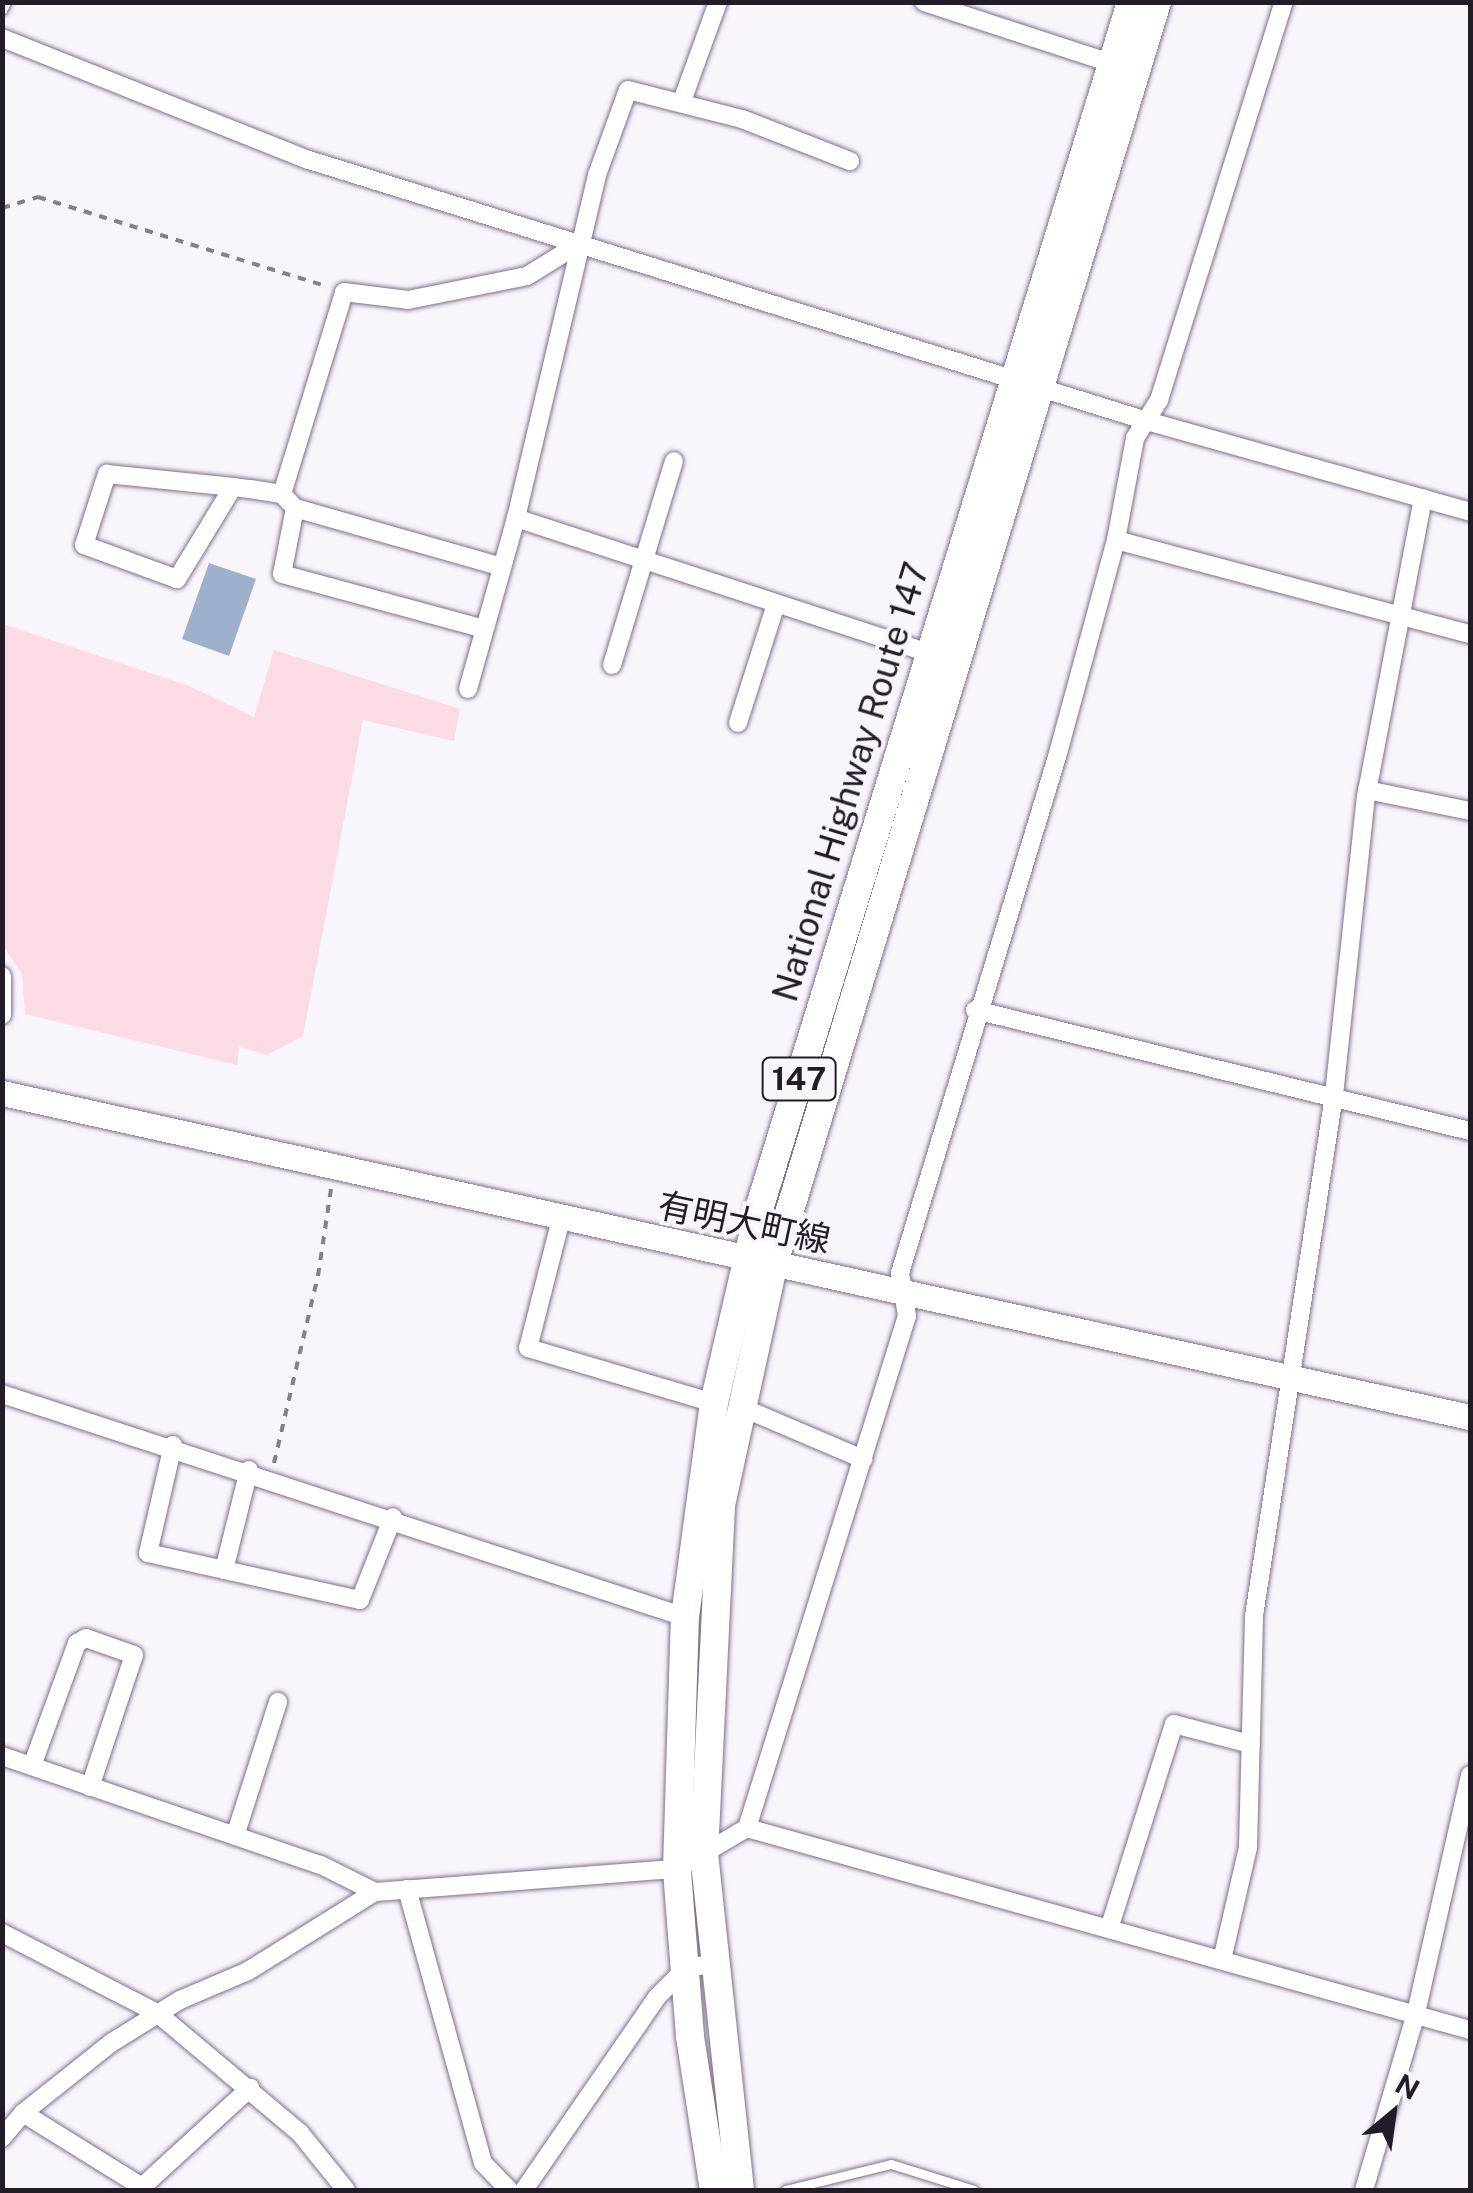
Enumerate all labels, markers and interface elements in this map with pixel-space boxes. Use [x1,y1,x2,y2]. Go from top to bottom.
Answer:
street label: National Highway Route 147 [764,557,938,1007]
road number: 147 [762,1052,836,1106]
street label: 有明大町線 [654,1184,834,1262]
north arrow [1343,2063,1443,2163]
text: N [1390,2067,1425,2106]

